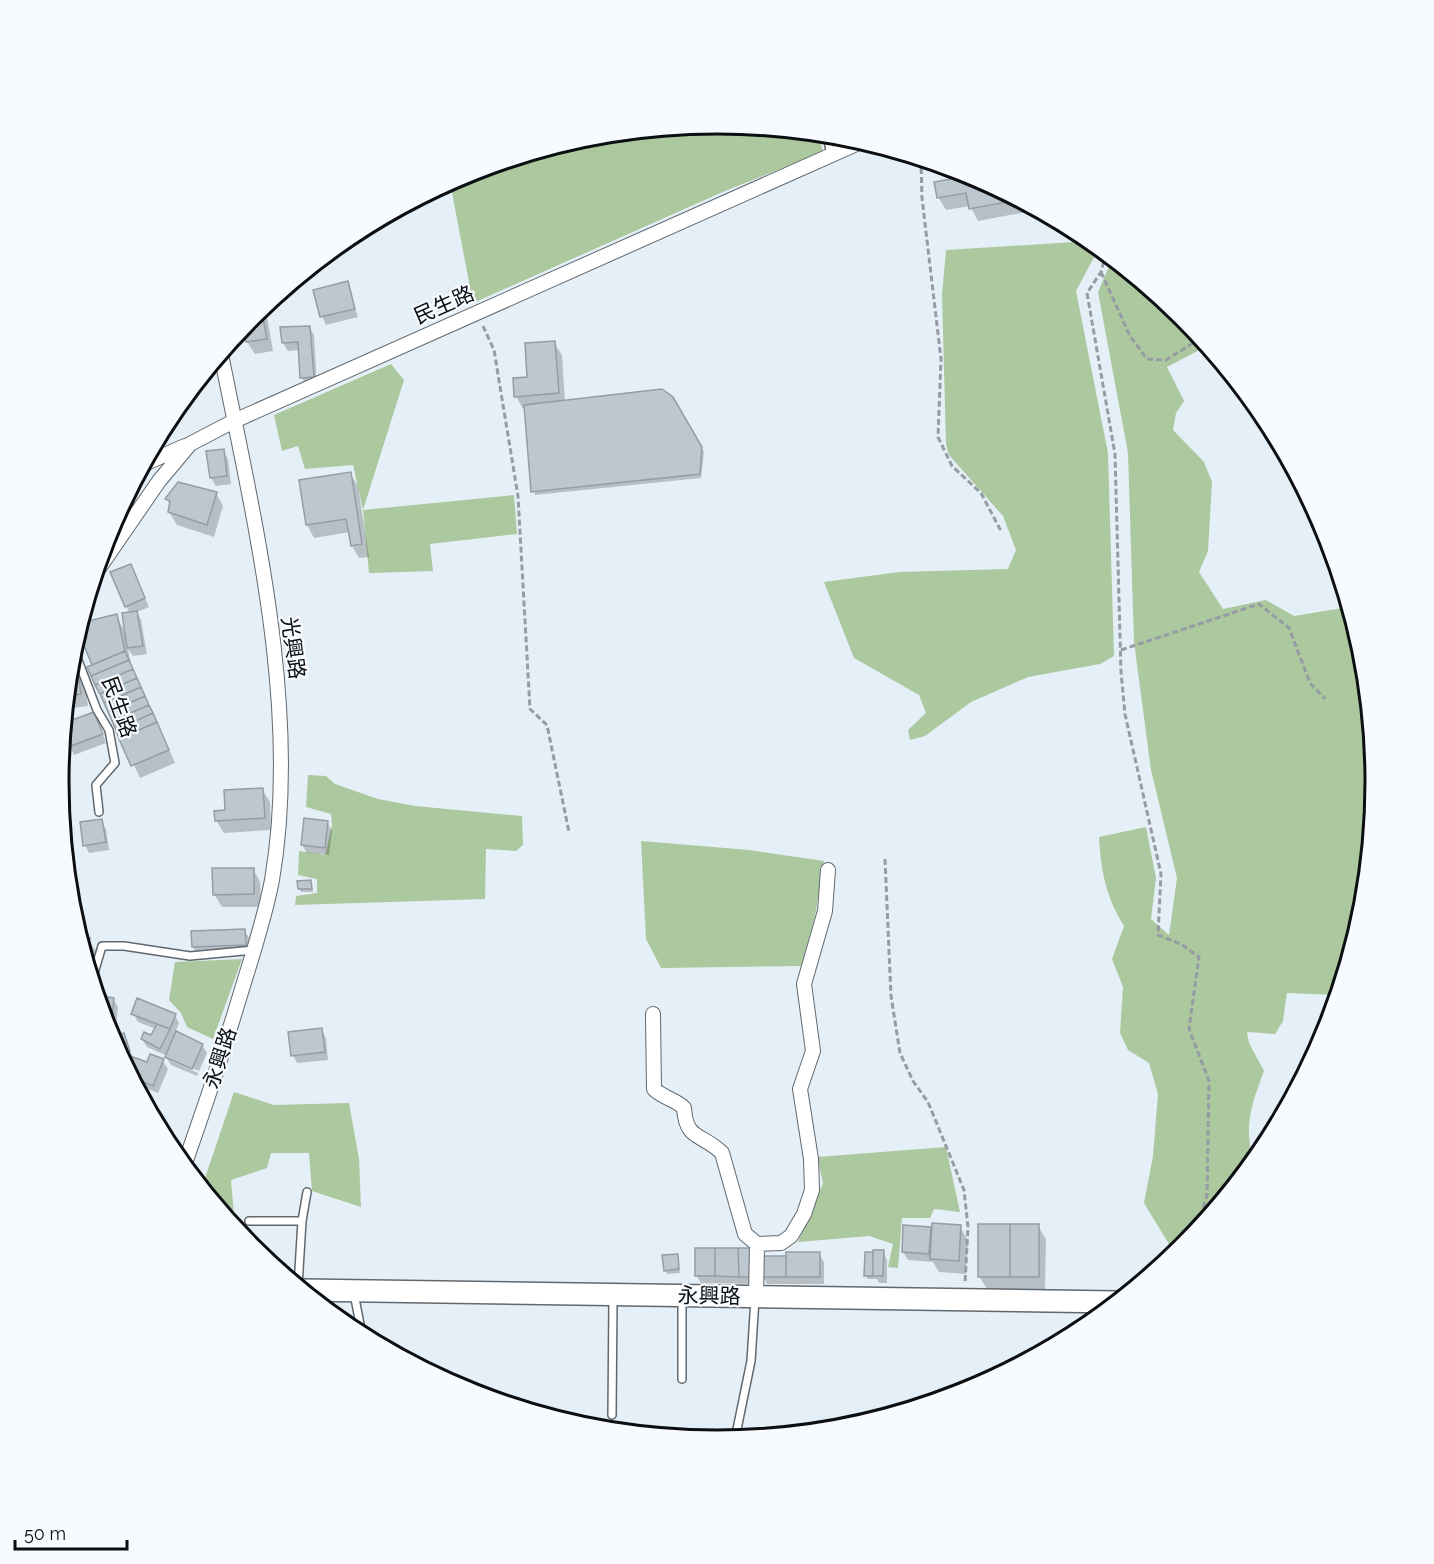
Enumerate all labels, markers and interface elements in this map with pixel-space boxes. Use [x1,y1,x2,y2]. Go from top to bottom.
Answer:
street label: 民生路 [410,280,478,329]
street label: 光興路 [277,615,310,681]
street label: 民生路 [97,673,142,741]
street label: 永興路 [198,1024,241,1092]
street label: 永興路 [677,1282,741,1309]
scale bar [15,1513,128,1551]
text: 50 m [24,1523,66,1544]

